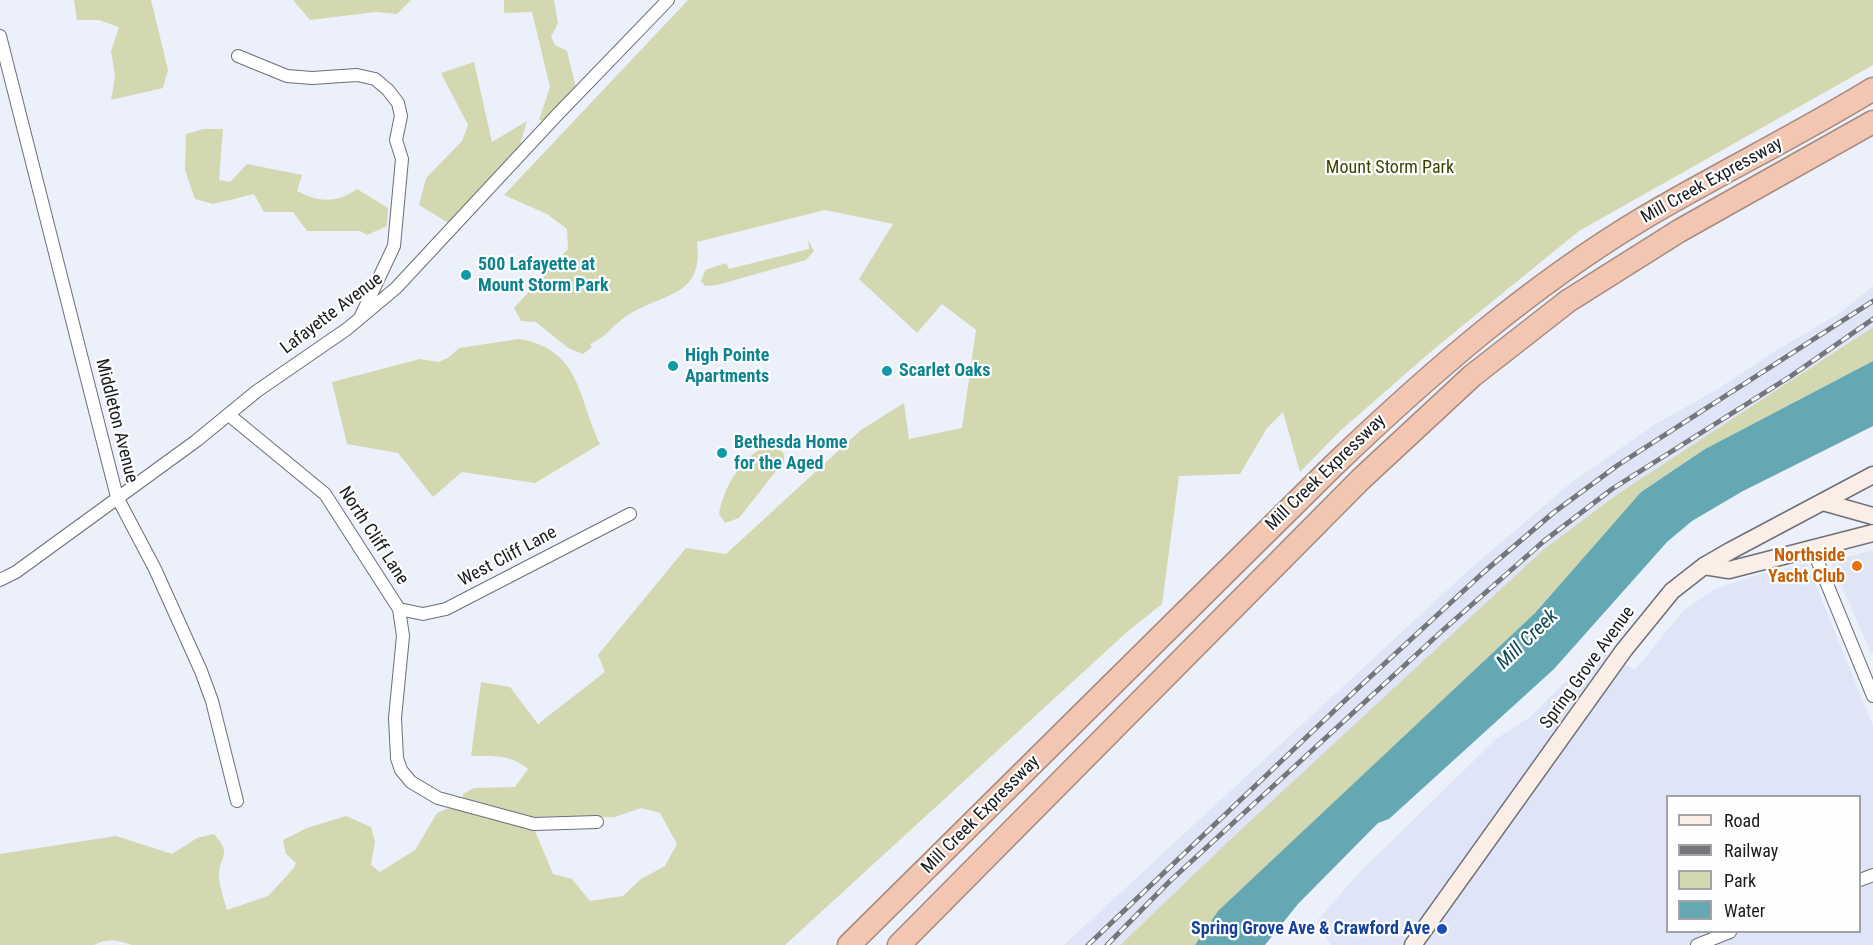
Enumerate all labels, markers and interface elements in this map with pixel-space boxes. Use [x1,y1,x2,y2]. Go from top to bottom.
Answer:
street label: Mill Creek Expressway [1638,133,1786,229]
park label: Mount Storm Park [1326,157,1454,179]
place label: 500 Lafayette at Mount Storm Park [478,254,609,296]
marker: 500 Lafayette at Mount Storm Park [459,268,473,282]
street label: Lafayette Avenue [277,269,387,359]
place label: High Pointe Apartments [685,345,769,388]
street label: Middleton Avenue [90,357,142,485]
marker: High Pointe Apartments [666,359,680,373]
place label: Scarlet Oaks [899,360,990,382]
marker: Scarlet Oaks [880,364,894,378]
street label: Mill Creek Expressway [1262,410,1390,536]
place label: Bethesda Home for the Aged [734,432,847,474]
marker: Bethesda Home for the Aged [715,446,729,460]
street label: North Cliff Lane [333,483,413,589]
street label: West Cliff Lane [455,522,561,592]
place label: Northside Yacht Club [1768,545,1845,588]
marker: Northside Yacht Club [1850,559,1864,573]
street label: Spring Grove Avenue [1536,602,1640,734]
water label: Mill Creek [1492,605,1564,675]
street label: Mill Creek Expressway [917,751,1045,879]
legend [1666,795,1861,933]
text: Road [1724,810,1760,831]
text: Railway [1724,840,1778,861]
text: Park [1724,870,1756,891]
text: Water [1724,900,1765,921]
place label: Spring Grove Ave & Crawford Ave [1191,918,1430,940]
marker: Spring Grove Ave & Crawford Ave [1435,922,1449,936]

